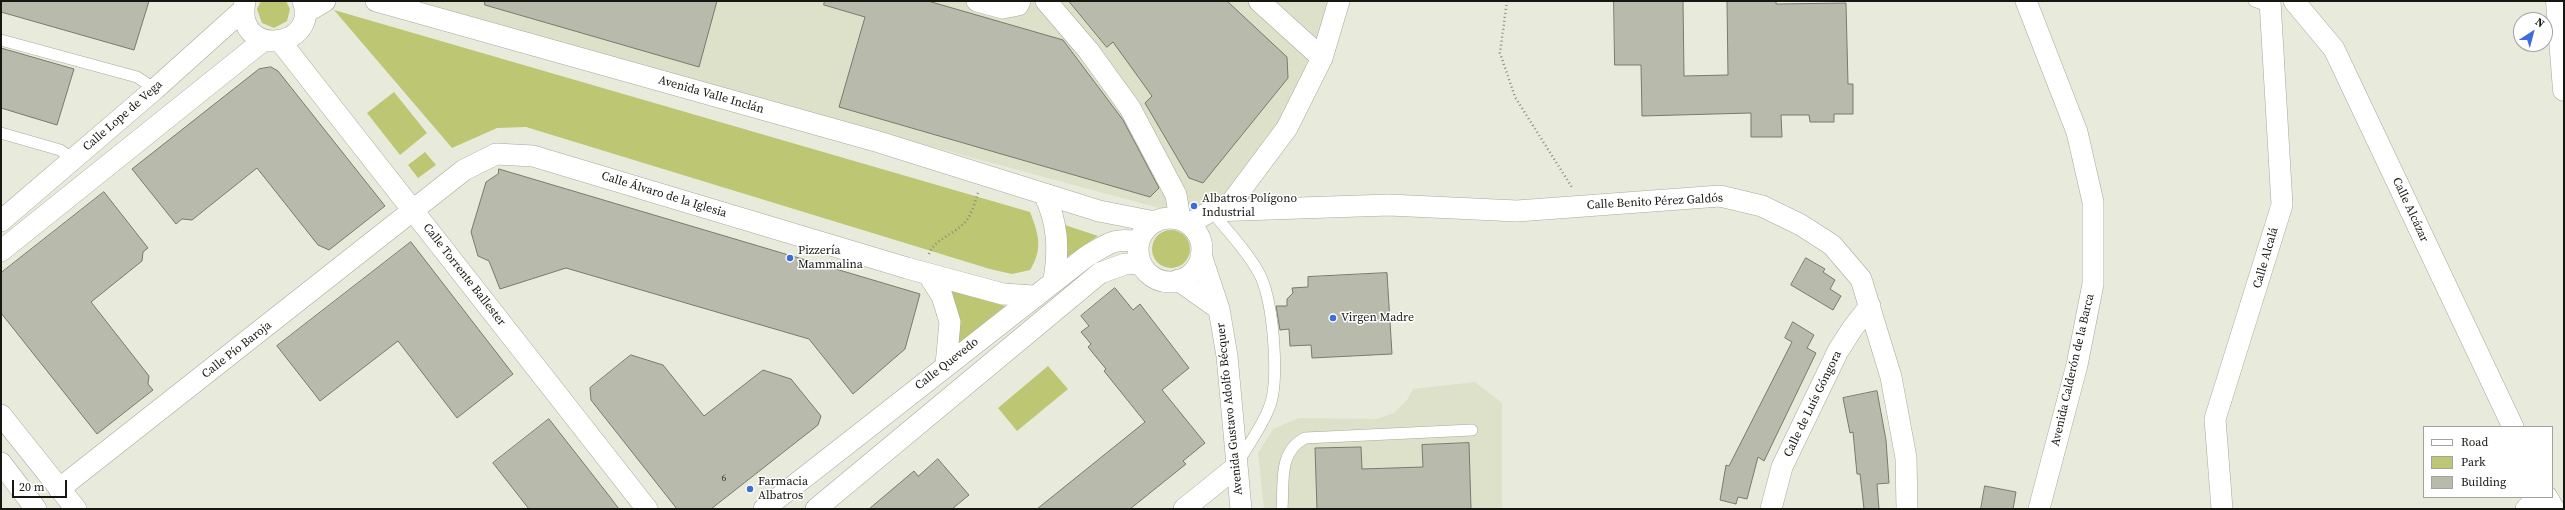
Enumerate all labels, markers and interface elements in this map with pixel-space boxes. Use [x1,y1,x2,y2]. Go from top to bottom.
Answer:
north arrow [2513,12,2553,52]
text: N [2532,14,2547,31]
street label: Avenida Valle Inclán [657,73,765,117]
street label: Calle Lope de Vega [80,78,166,154]
street label: Calle Álvaro de la Iglesia [600,169,728,221]
street label: Calle Alcázar [2389,175,2431,245]
street label: Calle Benito Pérez Galdós [1587,191,1723,213]
place label: Albatros Polígono Industrial [1202,192,1297,220]
marker: Albatros Polígono Industrial [1189,201,1199,211]
street label: Calle Torrente Ballester [419,221,509,329]
street label: Calle Alcalá [2250,226,2282,290]
place label: Pizzería Mammalina [798,244,863,272]
marker: Pizzería Mammalina [785,253,795,263]
street label: Avenida Calderón de la Barca [2048,292,2098,448]
place label: Virgen Madre [1341,311,1414,325]
marker: Virgen Madre [1328,313,1338,323]
street label: Calle Pío Baroja [199,318,275,382]
street label: Avenida Gustavo Adolfo Bécquer [1214,322,1246,496]
street label: Calle Quevedo [912,335,982,393]
street label: Calle de Luís Góngora [1781,348,1845,460]
legend [2423,426,2553,498]
text: Road [2461,434,2488,450]
text: Park [2461,454,2486,470]
scale bar [14,472,69,498]
house number: 6 [722,472,726,484]
text: Building [2461,474,2506,490]
place label: Farmacia Albatros [758,475,808,503]
text: 20 m [19,479,45,495]
marker: Farmacia Albatros [745,484,755,494]

